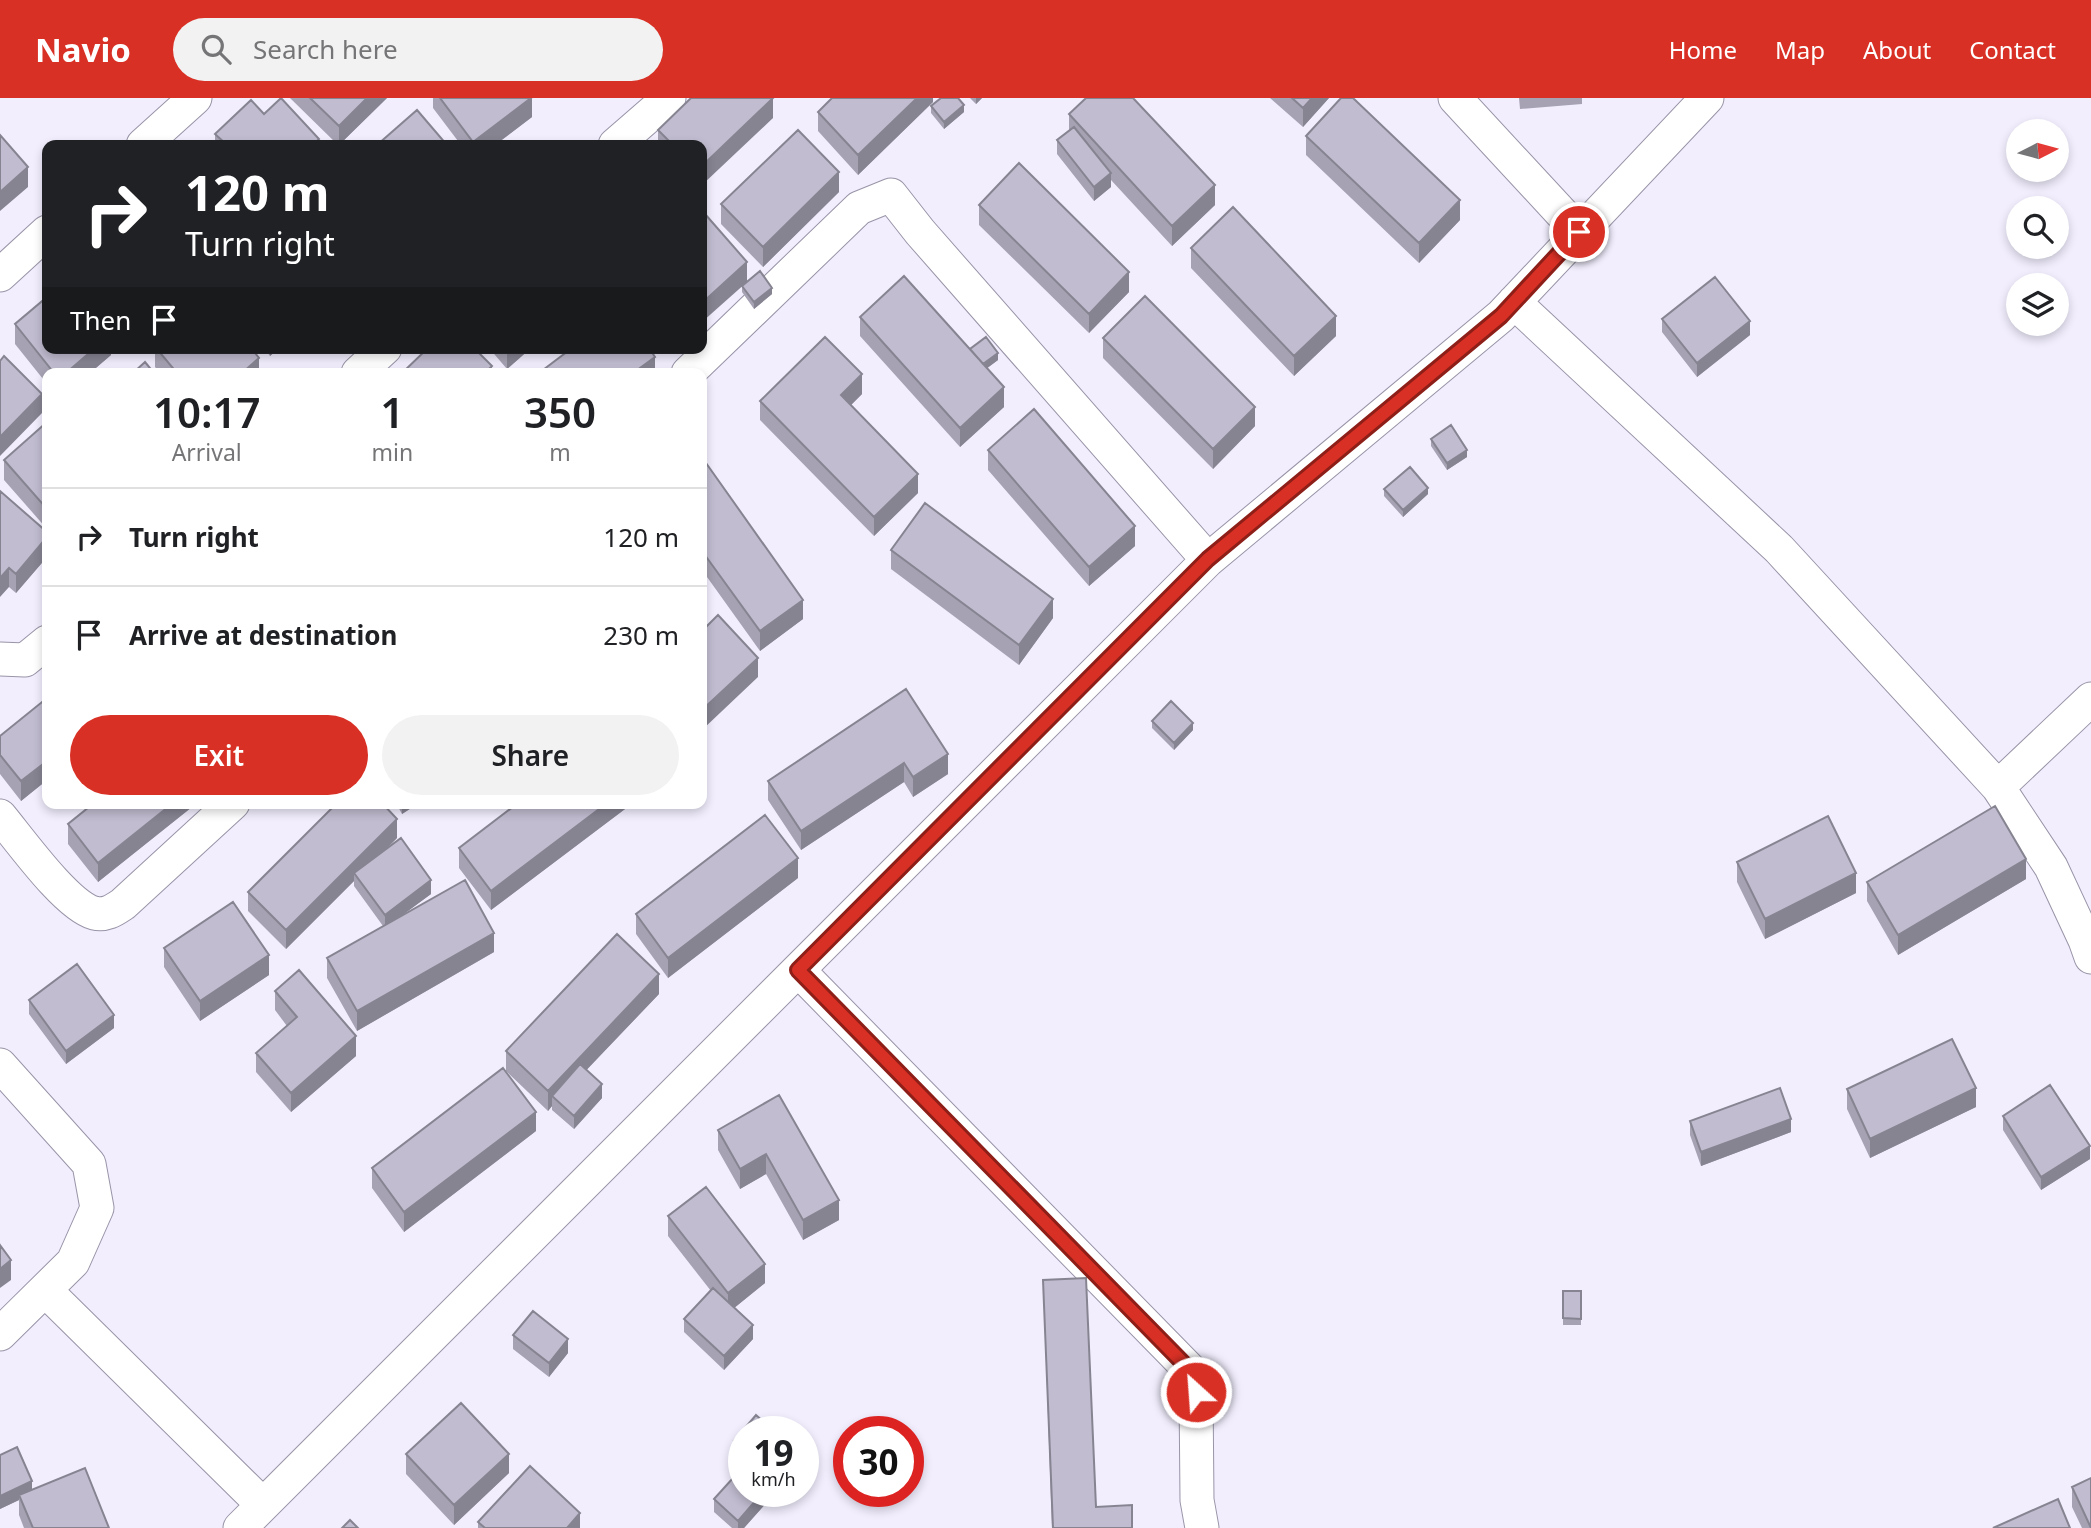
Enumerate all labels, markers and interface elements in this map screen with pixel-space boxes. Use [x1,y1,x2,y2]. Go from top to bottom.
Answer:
search box [173,18,663,81]
text: Navio [35,27,131,72]
icon: search [197,30,235,68]
text: Search here [253,31,398,67]
text: Home [1669,33,1737,66]
text: Map [1775,33,1825,66]
text: About [1863,33,1931,66]
text: Contact [1969,33,2056,66]
north arrow [2006,119,2068,182]
map controls [2006,119,2069,336]
text: 120 m [185,159,330,225]
icon: right [70,168,161,259]
button: search [2006,196,2069,259]
pin [1549,202,1609,262]
icon: arrive [1560,213,1598,251]
text: Turn right [185,222,335,265]
button: layers [2006,273,2069,336]
icon: arrive [145,301,183,339]
text: Then [70,302,131,338]
text: 10:17 [153,383,261,440]
text: 1 [380,383,404,440]
text: 350 [524,383,596,440]
text: Arrival [172,436,242,468]
text: min [371,436,413,468]
text: m [549,436,571,468]
icon: right [70,518,108,556]
text: Turn right [129,519,259,555]
text: 120 m [603,519,679,555]
icon: arrive [70,616,108,654]
text: Arrive at destination [129,617,398,653]
text: 230 m [603,617,679,653]
button: Exit [70,715,368,795]
button: Share [382,715,679,795]
position arrow [1159,1355,1233,1429]
speed limit sign: 30 [833,1416,924,1507]
text: 19 [753,1429,794,1476]
text: km/h [751,1467,796,1491]

